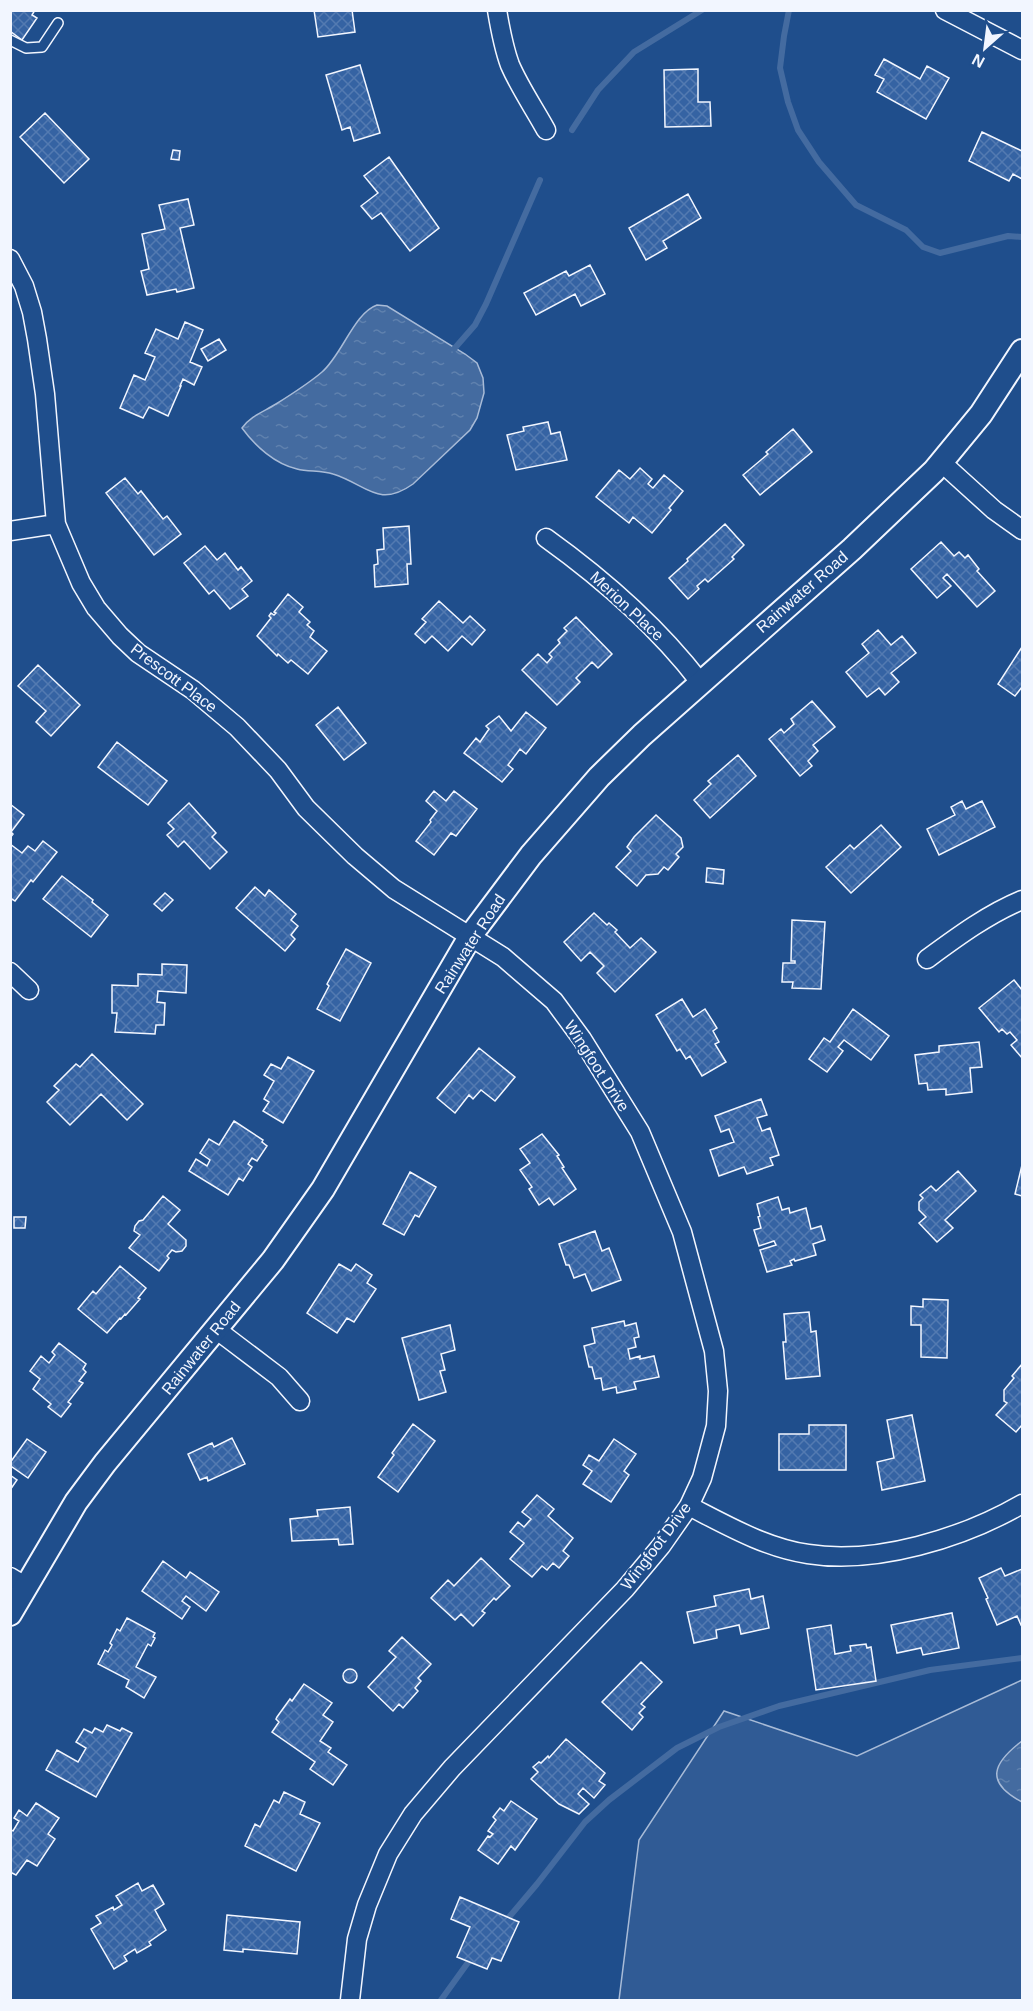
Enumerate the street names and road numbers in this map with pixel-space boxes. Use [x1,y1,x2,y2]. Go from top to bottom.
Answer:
street label: Rainwater Road [753,548,851,636]
street label: Merion Place [587,568,667,644]
street label: Prescott Place [128,640,220,716]
street label: Rainwater Road [432,891,508,997]
street label: Wingfoot Drive [561,1017,633,1115]
street label: Rainwater Road [158,1298,244,1398]
street label: Wingfoot Drive [618,1499,694,1593]

